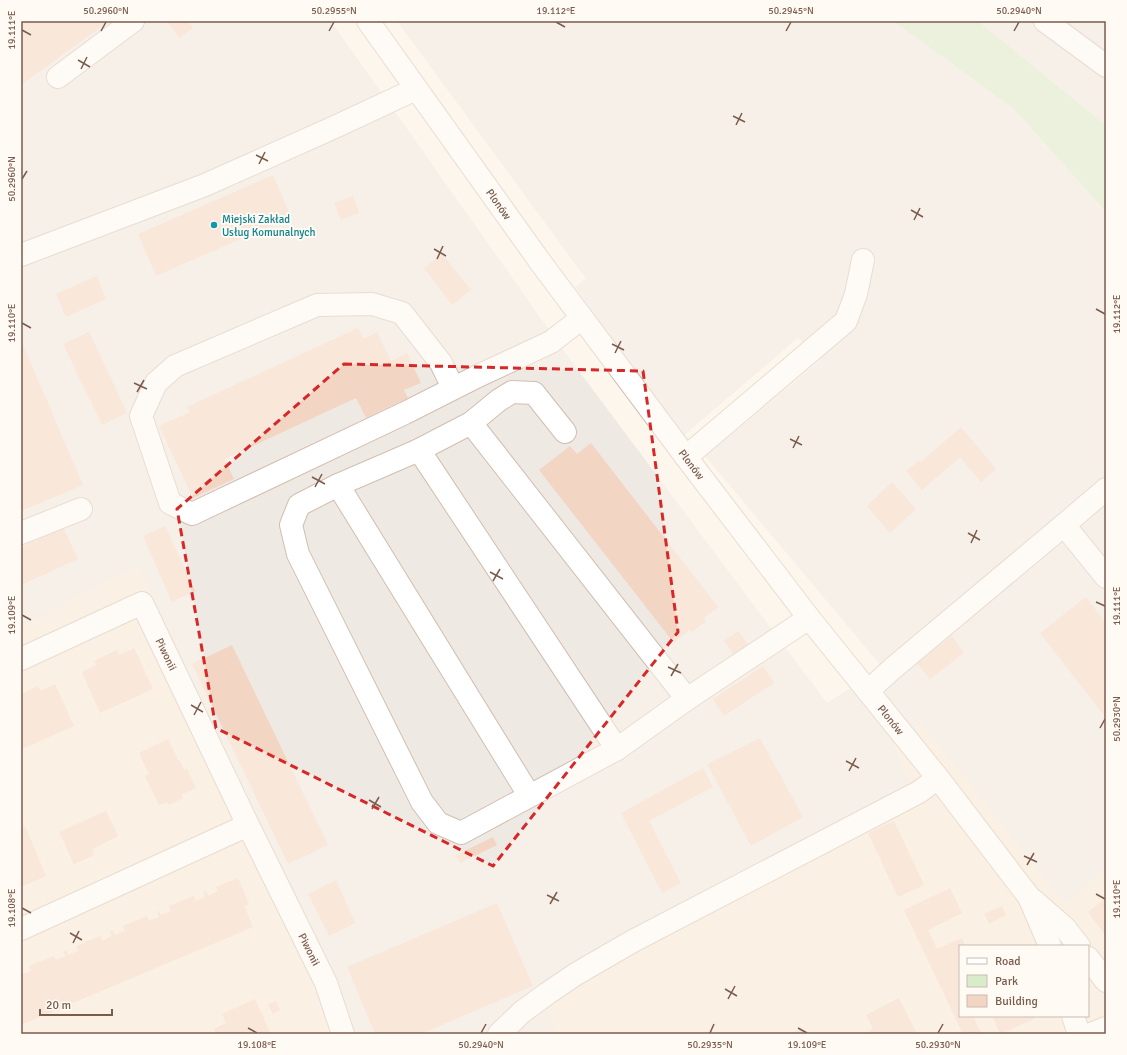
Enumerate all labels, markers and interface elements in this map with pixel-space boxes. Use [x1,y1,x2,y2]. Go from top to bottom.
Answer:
text: 50.2960°N [83,5,129,17]
text: 50.2955°N [311,5,357,17]
text: 19.112°E [537,5,576,17]
text: 50.2945°N [768,5,814,17]
text: 50.2940°N [996,5,1042,17]
text: 19.111°E [6,10,18,50]
text: 50.2960°N [6,156,18,202]
street label: Plonów [483,186,514,222]
place label: Miejski Zakład Usług Komunalnych [222,213,316,239]
marker: Miejski Zakład Usług Komunalnych [209,220,219,230]
text: 19.112°E [1111,294,1123,334]
text: 19.110°E [6,303,18,343]
street label: Plonów [676,447,707,482]
text: 19.111°E [1111,586,1123,626]
text: 19.109°E [6,595,18,635]
street label: Piwonii [153,636,179,673]
text: 50.2930°N [1111,696,1123,742]
street label: Plonów [875,702,907,738]
text: 19.110°E [1111,879,1123,919]
text: 19.108°E [6,888,18,928]
street label: Piwonii [295,931,322,968]
legend [959,945,1089,1017]
text: Road [995,954,1021,969]
text: Park [995,974,1018,989]
scale bar [40,991,112,1017]
text: Building [995,994,1038,1009]
text: 20 m [46,998,71,1013]
text: 19.108°E [238,1039,277,1051]
text: 50.2940°N [458,1039,504,1051]
text: 50.2935°N [687,1039,733,1051]
text: 19.109°E [788,1039,827,1051]
text: 50.2930°N [915,1039,961,1051]

